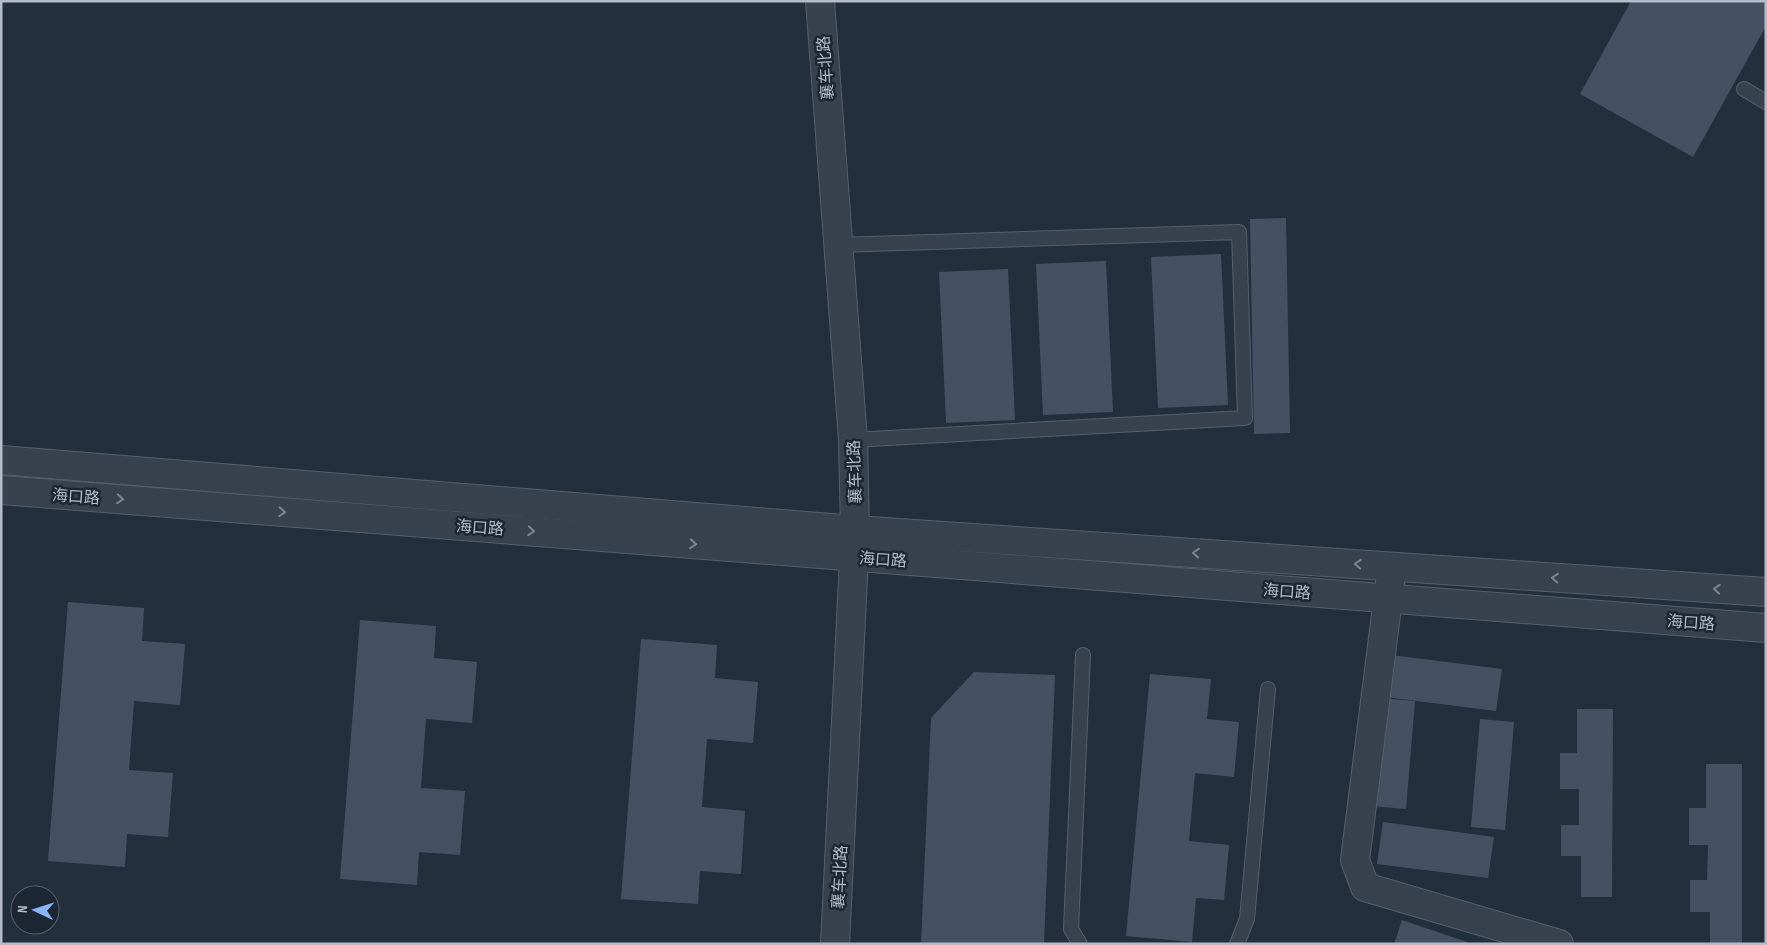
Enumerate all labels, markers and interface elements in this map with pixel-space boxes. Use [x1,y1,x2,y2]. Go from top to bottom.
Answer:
street label: 襄车北路 [815,35,838,100]
street label: 襄车北路 [845,440,866,504]
street label: 海口路 [51,486,101,509]
one-way arrow [116,493,124,504]
one-way arrow [278,506,286,517]
street label: 海口路 [455,517,505,540]
one-way arrow [527,526,535,537]
one-way arrow [689,538,697,549]
one-way arrow [1192,548,1200,559]
street label: 海口路 [858,549,908,572]
one-way arrow [1354,559,1362,570]
one-way arrow [1551,572,1559,583]
street label: 海口路 [1262,581,1312,604]
one-way arrow [1713,584,1721,595]
street label: 海口路 [1666,612,1716,635]
street label: 襄车北路 [829,845,852,910]
north arrow [10,885,60,935]
text: N [14,905,31,913]

